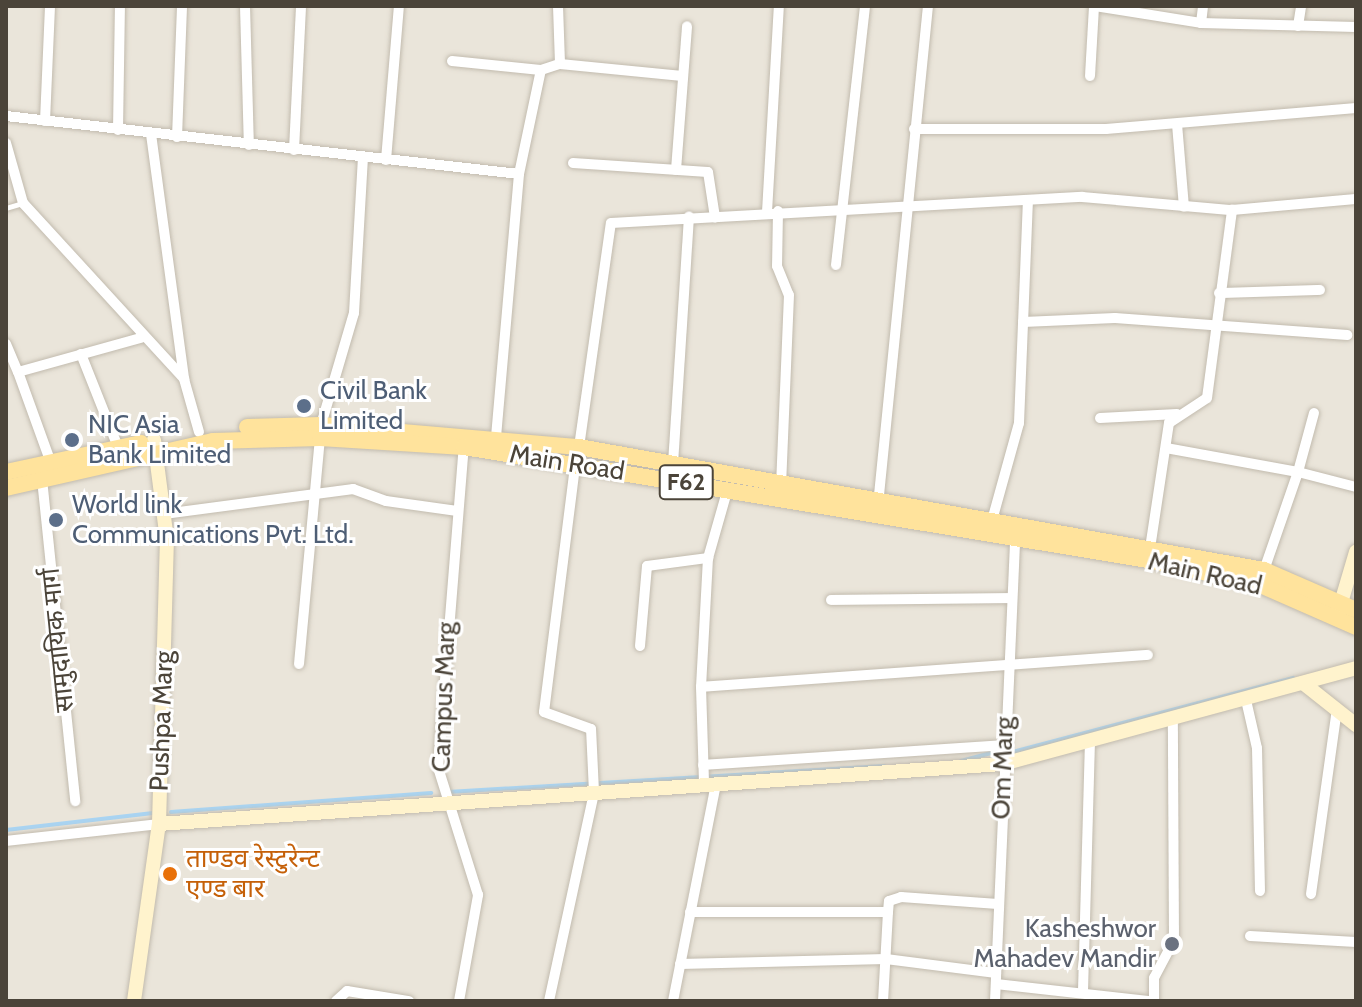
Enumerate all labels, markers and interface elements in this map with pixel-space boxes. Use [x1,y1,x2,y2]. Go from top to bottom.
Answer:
place label: Civil Bank Limited [320,375,427,436]
marker: Civil Bank Limited [295,397,313,415]
place label: NIC Asia Bank Limited [88,409,231,470]
marker: NIC Asia Bank Limited [63,431,81,449]
street label: Main Road [507,439,627,487]
road number: F62 [658,462,714,502]
place label: World link Communications Pvt. Ltd. [72,489,354,550]
marker: World link Communications Pvt. Ltd. [47,511,65,529]
street label: Main Road [1145,546,1265,602]
street label: सामुदायिक मार्ग [35,566,81,714]
street label: Campus Marg [426,621,462,773]
street label: Pushpa Marg [144,650,180,792]
street label: Om Marg [986,716,1020,820]
place label: ताण्डव रेस्टुरेन्ट एण्ड बार [186,843,320,904]
marker: ताण्डव रेस्टुरेन्ट एण्ड बार [161,865,179,883]
place label: Kasheshwor Mahadev Mandir [974,913,1156,974]
marker: Kasheshwor Mahadev Mandir [1163,935,1181,953]

